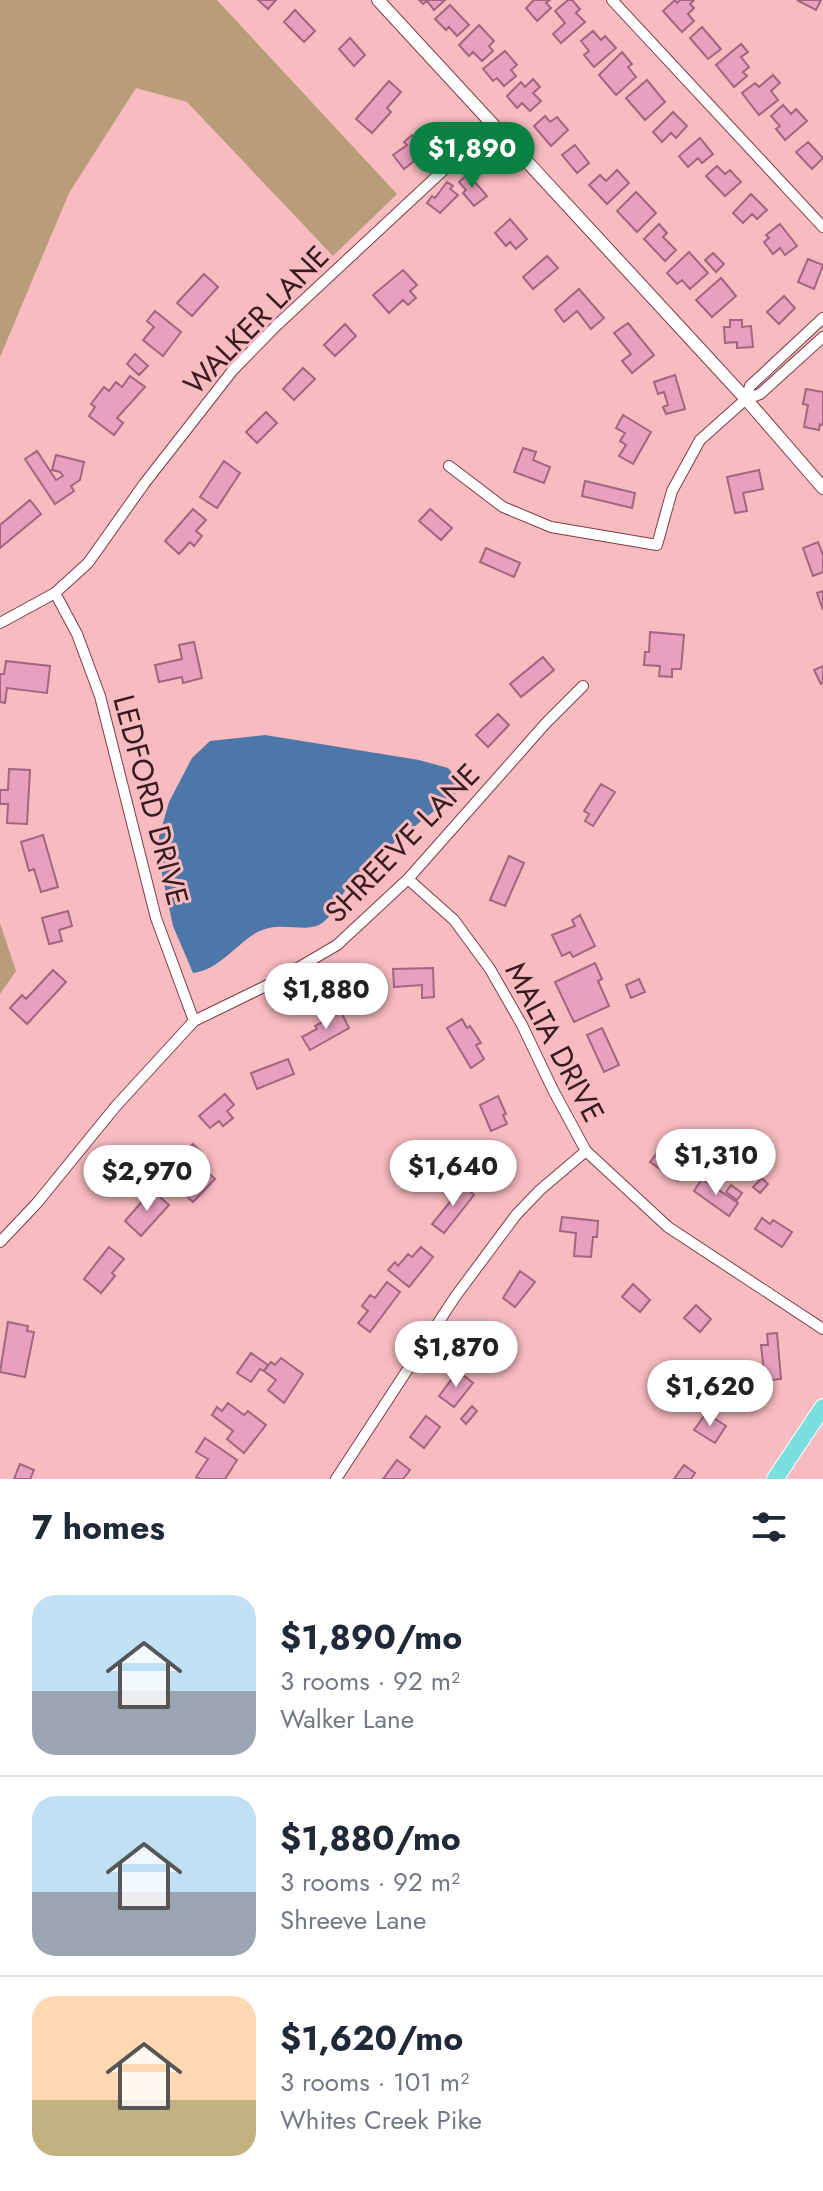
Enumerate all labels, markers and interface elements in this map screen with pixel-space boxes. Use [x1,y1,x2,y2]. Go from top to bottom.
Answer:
pin: $1,890 [407,122,537,190]
text: $1,890 [428,129,516,167]
street label: WALKER LANE [173,236,339,404]
street label: LEDFORD DRIVE [102,690,200,910]
street label: SHREEVE LANE [315,754,489,932]
street label: MALTA DRIVE [495,954,615,1130]
pin: $1,880 [261,963,391,1031]
text: $1,880 [282,970,370,1008]
pin: $1,310 [651,1129,781,1197]
text: $1,310 [674,1136,758,1174]
pin: $1,640 [388,1140,518,1208]
pin: $2,970 [82,1145,212,1213]
text: $1,640 [408,1147,498,1185]
text: $2,970 [101,1152,193,1190]
pin: $1,870 [391,1321,521,1389]
text: $1,870 [413,1328,499,1366]
pin: $1,620 [645,1360,775,1428]
text: $1,620 [665,1367,755,1405]
text: 7 homes [32,1503,165,1552]
icon: filters [747,1505,791,1549]
text: $1,890/mo [280,1613,462,1662]
icon: home [96,1627,192,1723]
text: 3 rooms · 92 m² [280,1662,460,1700]
text: Walker Lane [280,1700,414,1738]
text: $1,880/mo [280,1814,461,1863]
icon: home [96,1828,192,1924]
text: 3 rooms · 92 m² [280,1863,460,1901]
text: Shreeve Lane [280,1901,426,1939]
text: $1,620/mo [280,2014,463,2063]
icon: home [96,2028,192,2124]
text: 3 rooms · 101 m² [280,2063,469,2101]
text: Whites Creek Pike [280,2101,482,2139]

